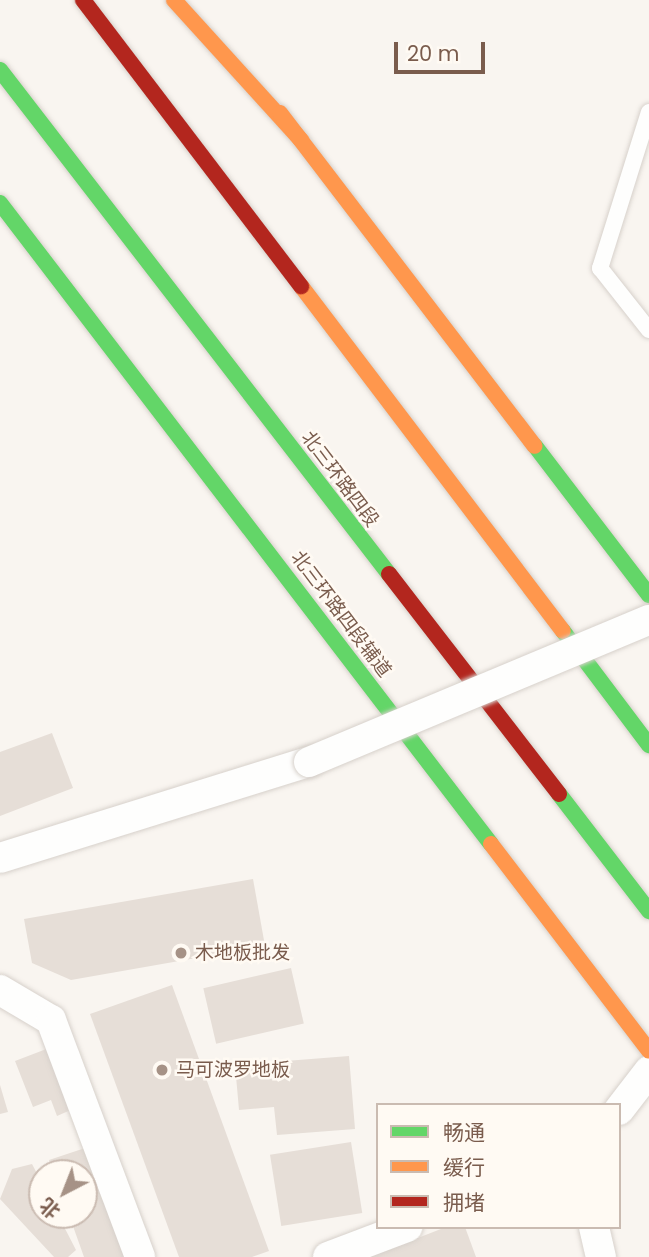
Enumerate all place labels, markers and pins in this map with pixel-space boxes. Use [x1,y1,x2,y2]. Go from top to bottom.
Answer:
place label: 木地板批发 [195,942,290,964]
marker: 木地板批发 [173,945,189,961]
place label: 马可波罗地板 [176,1059,290,1081]
marker: 马可波罗地板 [154,1062,170,1078]

